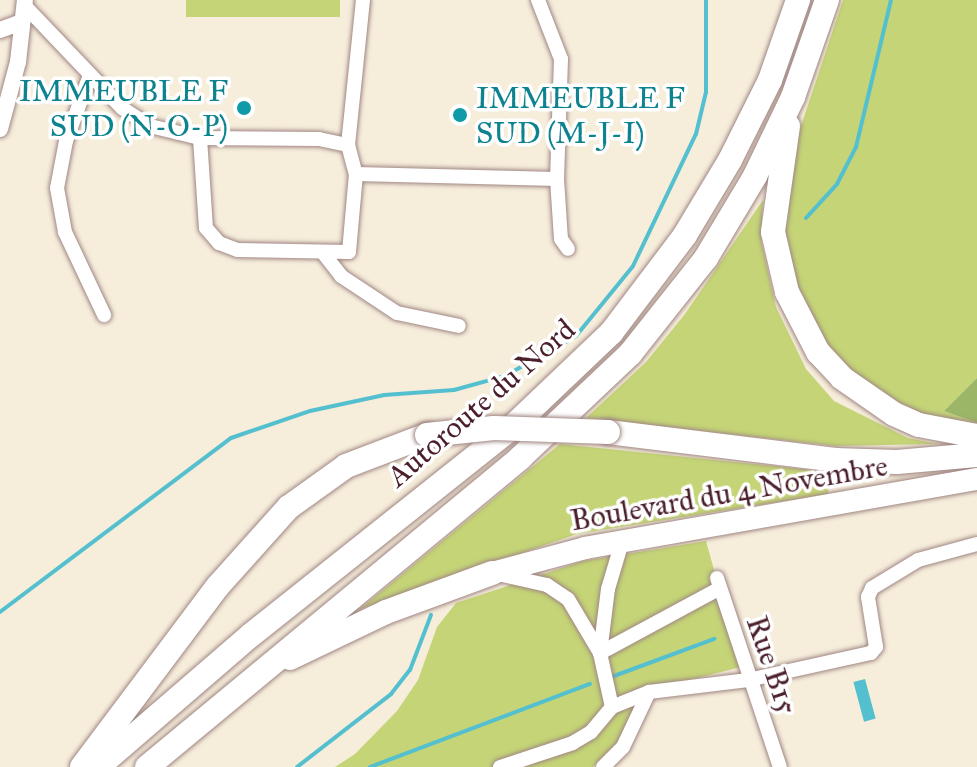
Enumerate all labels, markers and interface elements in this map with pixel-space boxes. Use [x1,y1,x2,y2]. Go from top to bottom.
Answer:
place label: IMMEUBLE F SUD (N-O-P) [19,73,228,144]
place label: IMMEUBLE F SUD (M-J-I) [476,80,685,150]
marker: IMMEUBLE F SUD (N-O-P) [235,99,253,117]
marker: IMMEUBLE F SUD (M-J-I) [451,106,469,124]
street label: Autoroute du Nord [380,311,582,495]
street label: Boulevard du 4 Novembre [568,447,890,539]
street label: Rue B15 [739,611,805,719]

